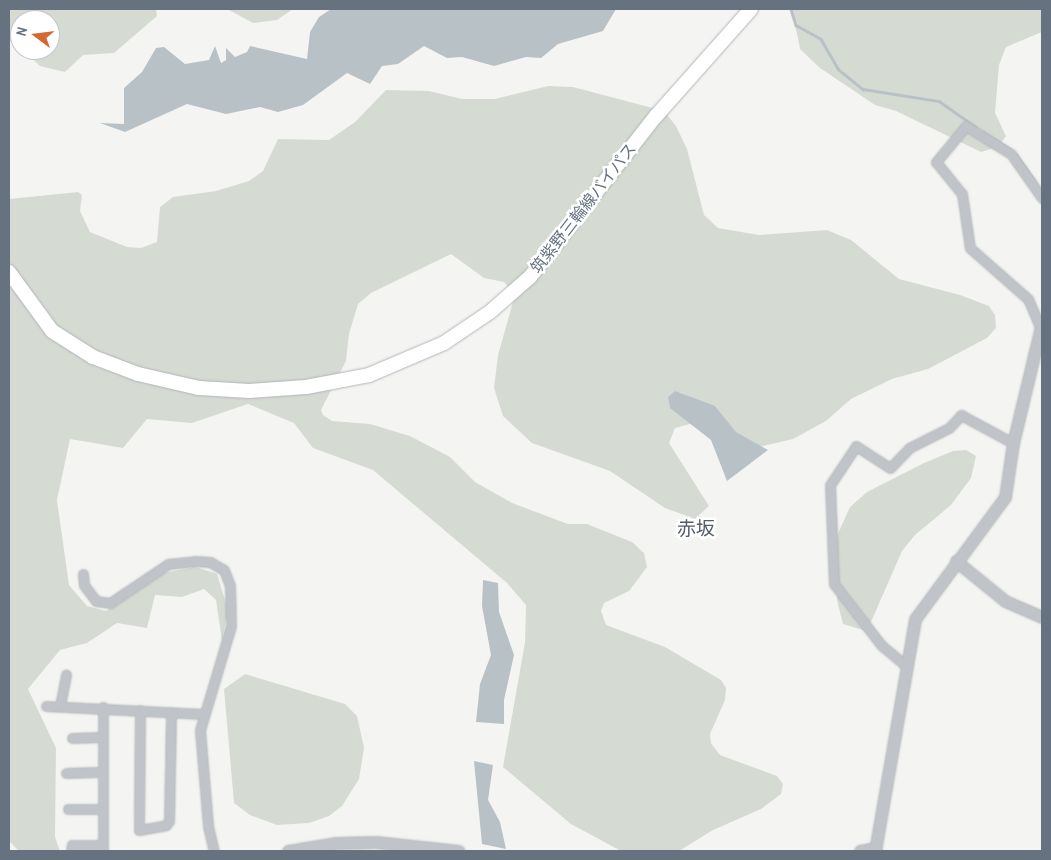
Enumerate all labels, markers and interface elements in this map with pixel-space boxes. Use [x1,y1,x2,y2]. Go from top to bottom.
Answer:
north arrow [10,10,60,60]
text: N [12,25,31,38]
street label: 筑紫野三輪線バイパス [526,139,640,277]
district label: 赤坂 [677,518,715,540]

